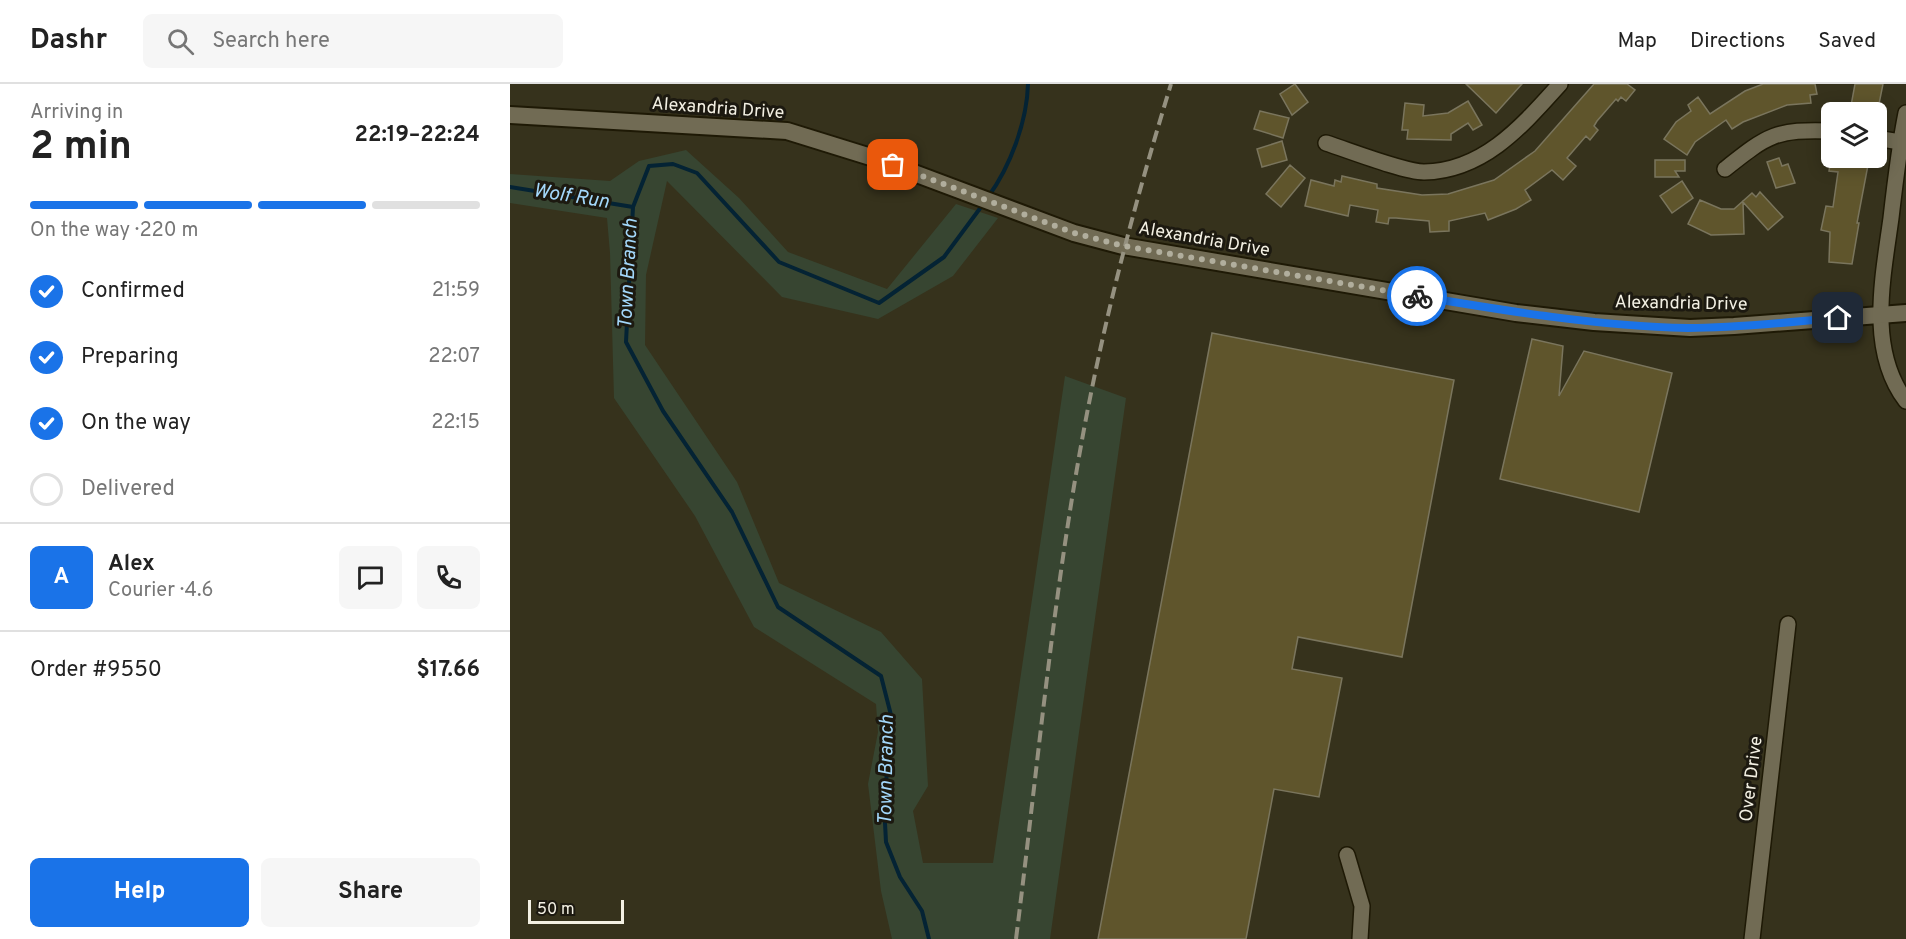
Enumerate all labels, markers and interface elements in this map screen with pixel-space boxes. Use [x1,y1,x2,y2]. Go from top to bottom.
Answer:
search box [143,14,563,68]
text: Dashr [30,23,107,59]
icon: search [164,25,197,58]
text: Search here [212,28,330,55]
text: Map [1617,28,1657,55]
text: Directions [1690,28,1785,55]
text: Saved [1818,28,1876,55]
street label: Alexandria Drive [651,93,785,125]
text: Arriving in [30,100,123,126]
map controls [1821,102,1887,168]
button: layers [1821,102,1887,168]
text: 22:19–22:24 [355,122,480,149]
text: 2 min [30,124,132,173]
pin [867,139,918,190]
icon: bag [876,148,909,181]
water label: Wolf Run [531,178,611,216]
street label: Alexandria Drive [1137,217,1271,263]
text: On the way · 220 m [30,218,198,244]
water label: Town Branch [613,218,645,330]
courier [1387,266,1447,326]
icon: check [30,275,63,308]
text: Confirmed [81,278,185,305]
text: 21:59 [432,278,480,304]
icon: bike [1401,280,1434,313]
street label: Alexandria Drive [1614,291,1748,317]
pin [1812,292,1863,343]
icon: home [1821,301,1854,334]
icon: check [30,341,63,374]
text: Preparing [81,344,179,371]
text: 22:07 [428,344,480,370]
icon: check [30,407,63,440]
text: On the way [81,410,191,437]
text: 22:15 [431,410,480,436]
text: Delivered [81,476,175,503]
button: chat [339,546,402,609]
button: phone [417,546,480,609]
text: Alex [108,551,155,578]
text: A [54,564,69,591]
text: Courier · 4.6 [108,578,213,604]
text: Order #9550 [30,657,162,684]
text: $17.66 [417,657,480,684]
water label: Town Branch [873,714,901,826]
street label: Over Drive [1735,735,1769,823]
button: Help [30,858,249,927]
button: Share [261,858,480,927]
scale bar [528,897,624,924]
text: 50 m [537,900,575,920]

